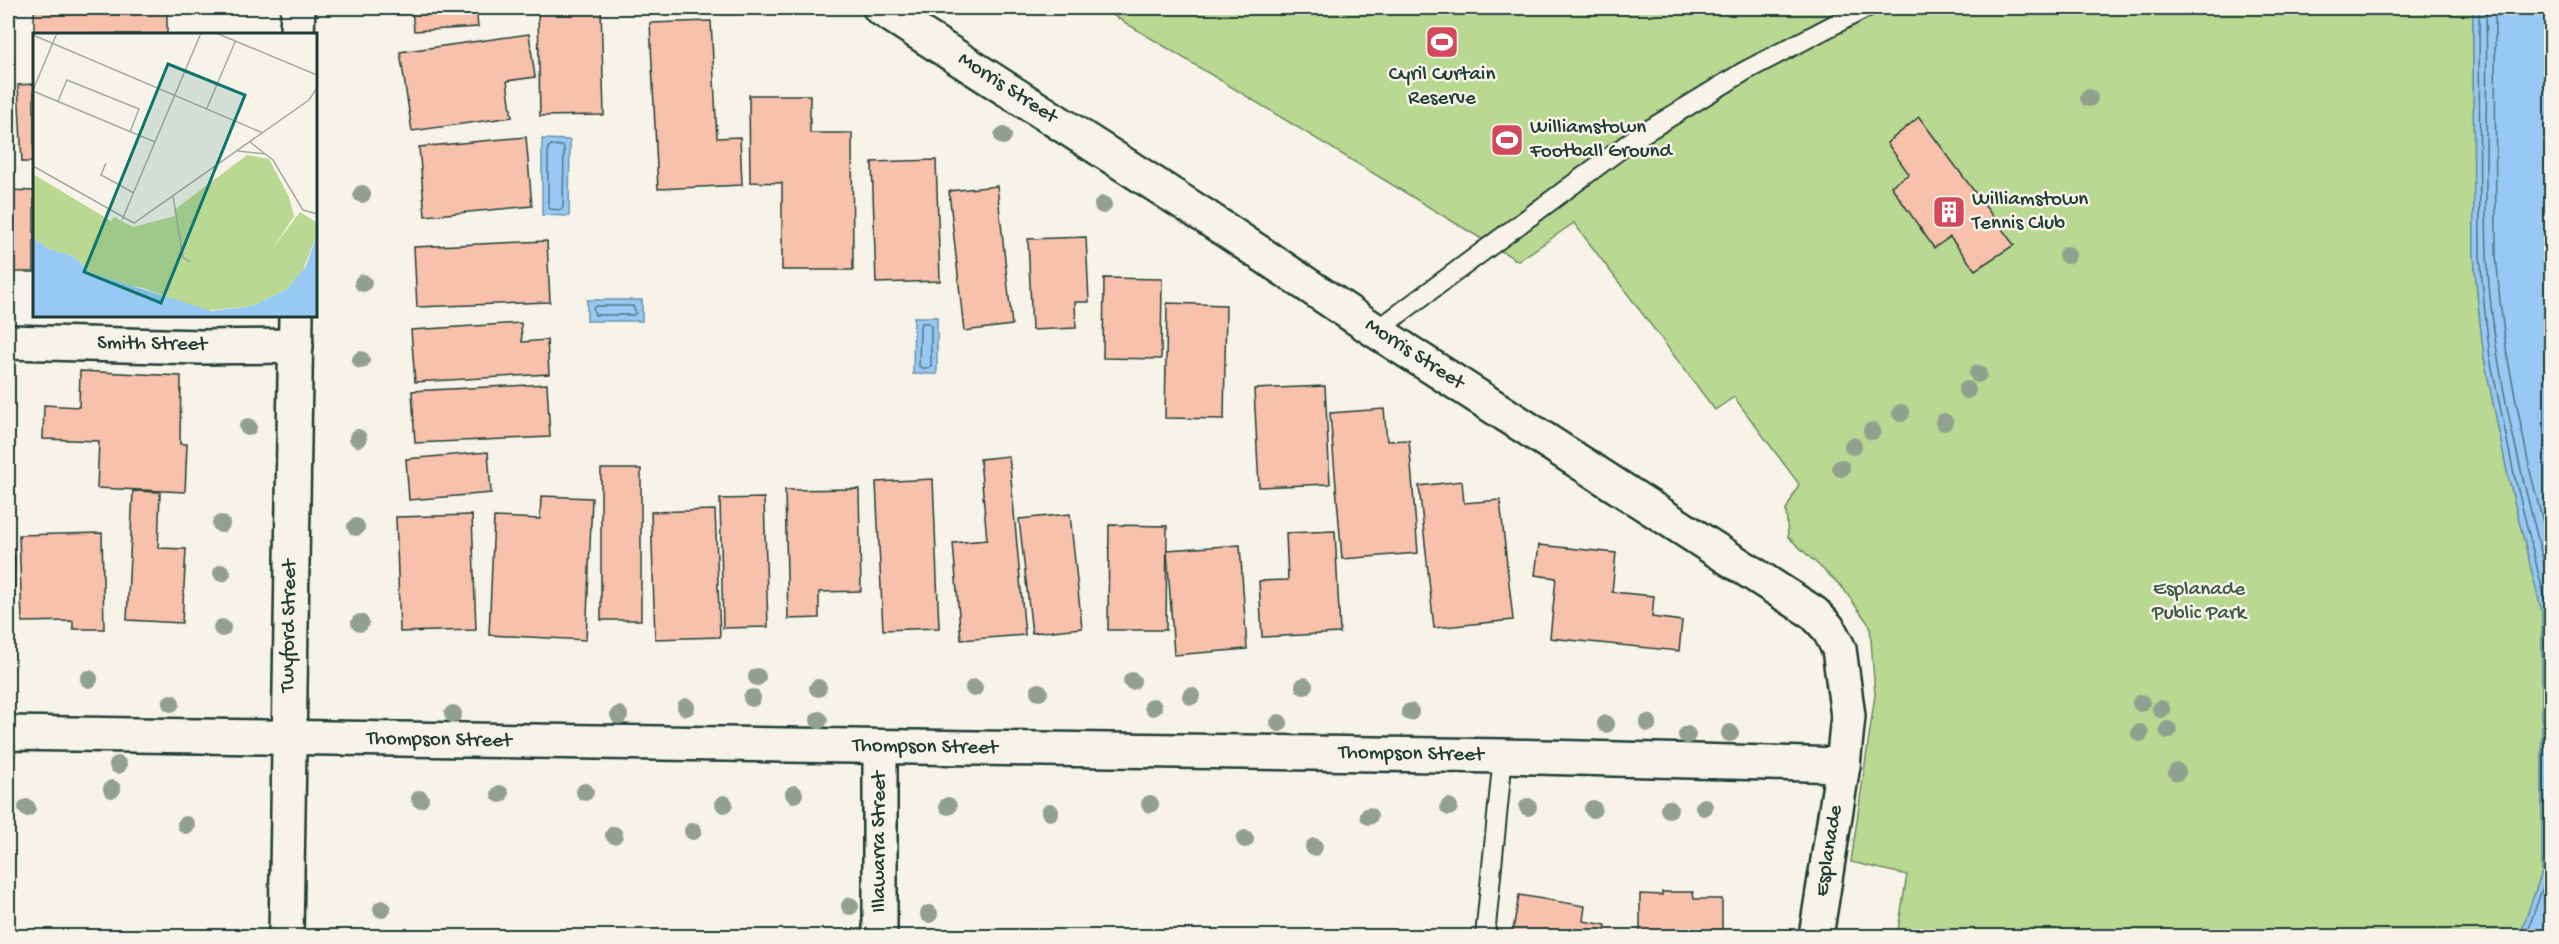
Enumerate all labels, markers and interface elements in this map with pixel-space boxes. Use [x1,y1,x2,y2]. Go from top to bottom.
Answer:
sports icon: Cyril Curtain Reserve [1424,24,1460,60]
inset map [33,33,316,316]
street label: Morris Street [953,48,1063,132]
place label: Cyril Curtain Reserve [1389,63,1495,112]
place label: Williamstown Football Ground [1529,116,1674,165]
sports icon: Williamstown Football Ground [1489,122,1525,158]
place label: Williamstown Tennis Club [1971,188,2088,237]
building icon: Williamstown Tennis Club [1931,194,1967,230]
street label: Morris Street [1360,314,1470,398]
street label: Smith Street [97,332,210,359]
street label: Twyford Street [276,557,304,694]
park label: Esplanade Public Park [2151,578,2249,627]
street label: Thompson Street [365,727,514,755]
street label: Thompson Street [851,734,1000,762]
street label: Thompson Street [1337,741,1486,769]
street label: Illawarra Street [868,769,893,913]
street label: Esplanade [1810,802,1850,898]

